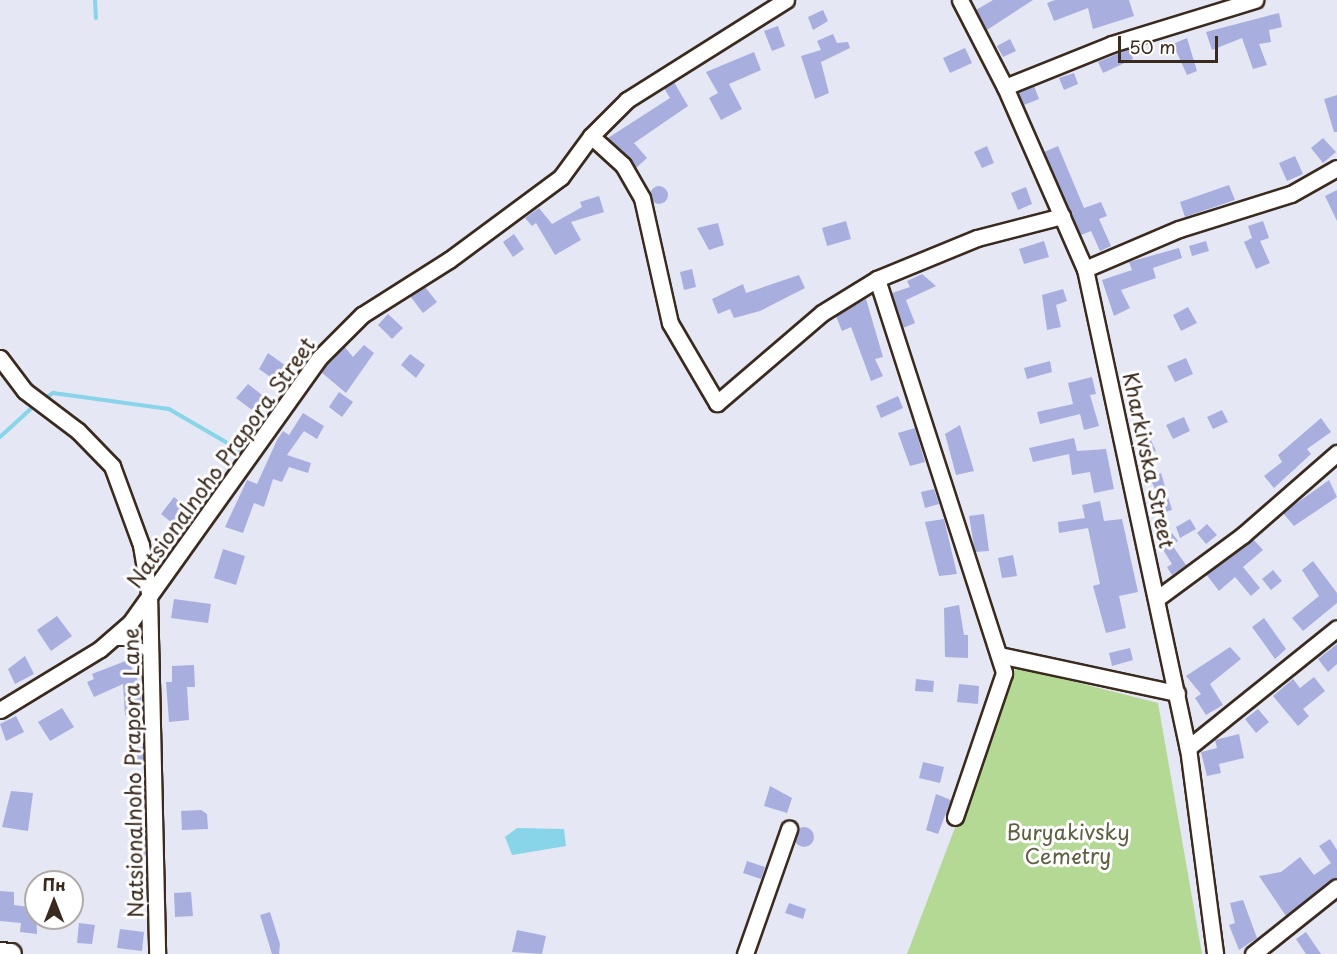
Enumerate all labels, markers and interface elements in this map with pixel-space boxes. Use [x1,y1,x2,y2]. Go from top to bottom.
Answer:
scale bar [1121,24,1222,62]
text: 50 m [1129,33,1176,60]
street label: Natsionalnoho Prapora Street [121,332,319,592]
street label: Kharkivska Street [1119,369,1181,551]
street label: Natsionalnoho Prapora Lane [117,628,147,918]
park label: Buryakivsky Cemetry [1006,818,1130,868]
north arrow [24,870,84,930]
text: Пн [42,872,66,896]

